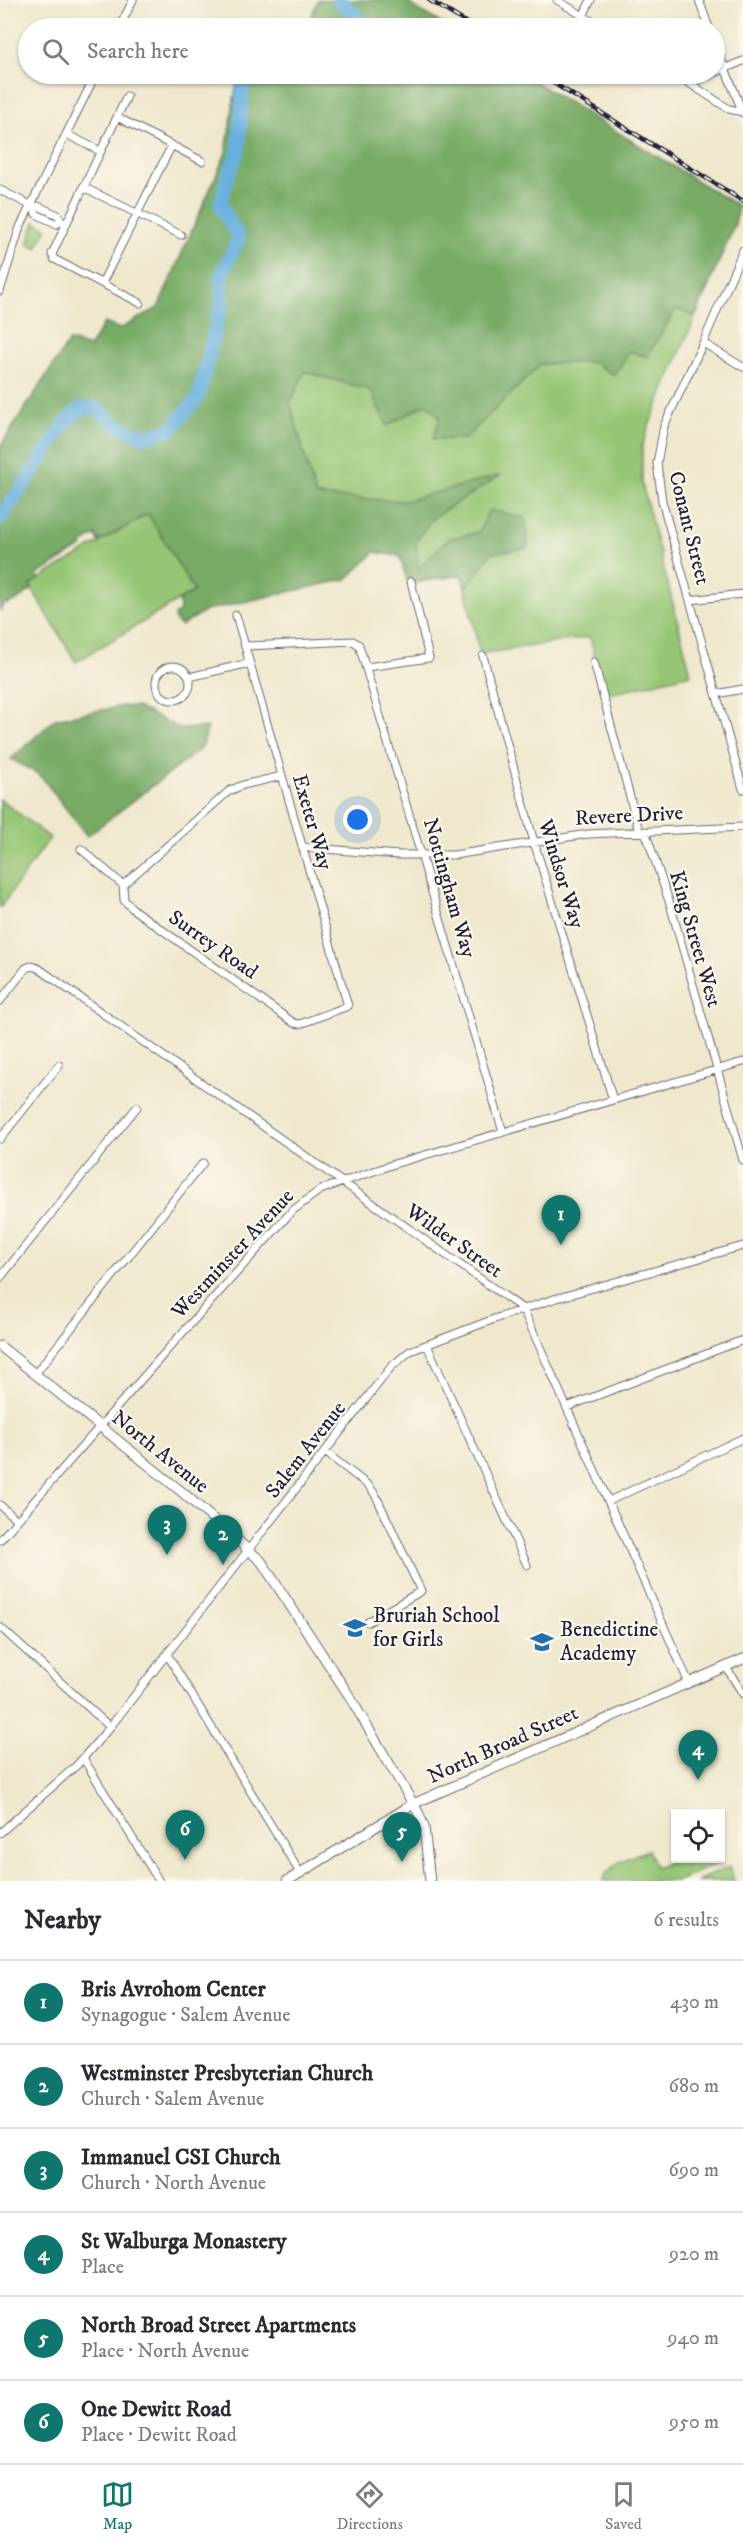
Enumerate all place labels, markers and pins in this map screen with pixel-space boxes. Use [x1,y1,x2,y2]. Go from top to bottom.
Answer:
pin: 1 [542,1196,580,1245]
pin: 3 [148,1506,186,1555]
pin: 2 [204,1516,242,1565]
place label: Bruriah School for Girls [373,1603,500,1653]
school or university icon: Bruriah School for Girls [342,1615,368,1641]
place label: Benedictine Academy [560,1617,659,1667]
school or university icon: Benedictine Academy [529,1629,555,1655]
pin: 4 [678,1730,718,1780]
pin: 6 [166,1810,204,1860]
pin: 5 [382,1812,422,1862]

